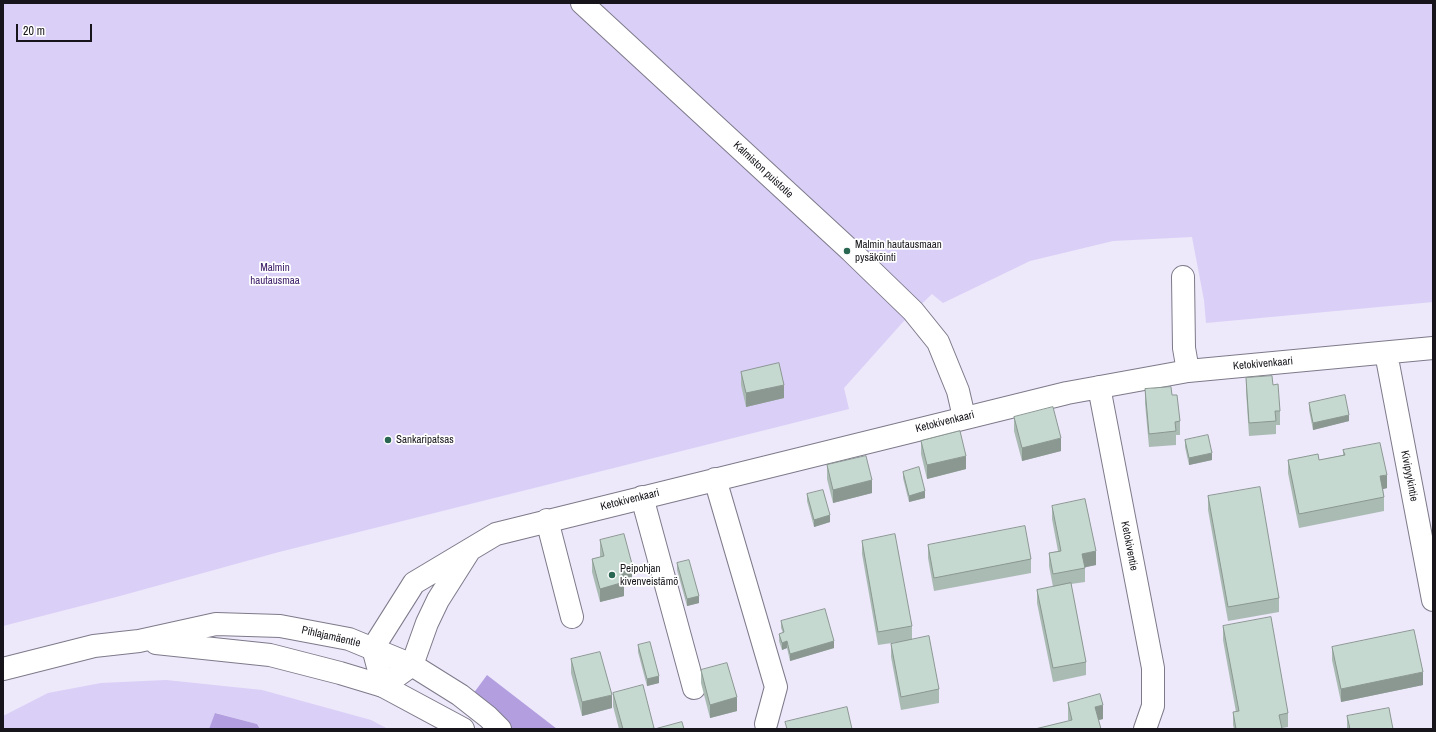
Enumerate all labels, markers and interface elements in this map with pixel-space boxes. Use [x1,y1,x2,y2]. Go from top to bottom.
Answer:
scale bar [18,16,94,42]
text: 20 m [23,23,45,39]
street label: Kalmiston puistotie [730,139,796,201]
place label: Malmin hautausmaan pysäköinti [855,238,942,264]
marker: Malmin hautausmaan pysäköinti [842,246,852,256]
park label: Malmin hautausmaa [250,261,300,287]
street label: Ketokivenkaari [1232,355,1294,373]
street label: Ketokivenkaari [914,408,976,436]
place label: Sankaripatsas [396,433,454,447]
marker: Sankaripatsas [383,435,393,445]
street label: Kivipyykintie [1398,449,1420,503]
street label: Ketokivenkaari [599,486,661,514]
street label: Ketokiventie [1118,520,1140,572]
place label: Peipohjan kivenveistämö [620,562,678,588]
marker: Peipohjan kivenveistämö [607,570,617,580]
street label: Pihlajamäentie [300,624,362,650]

